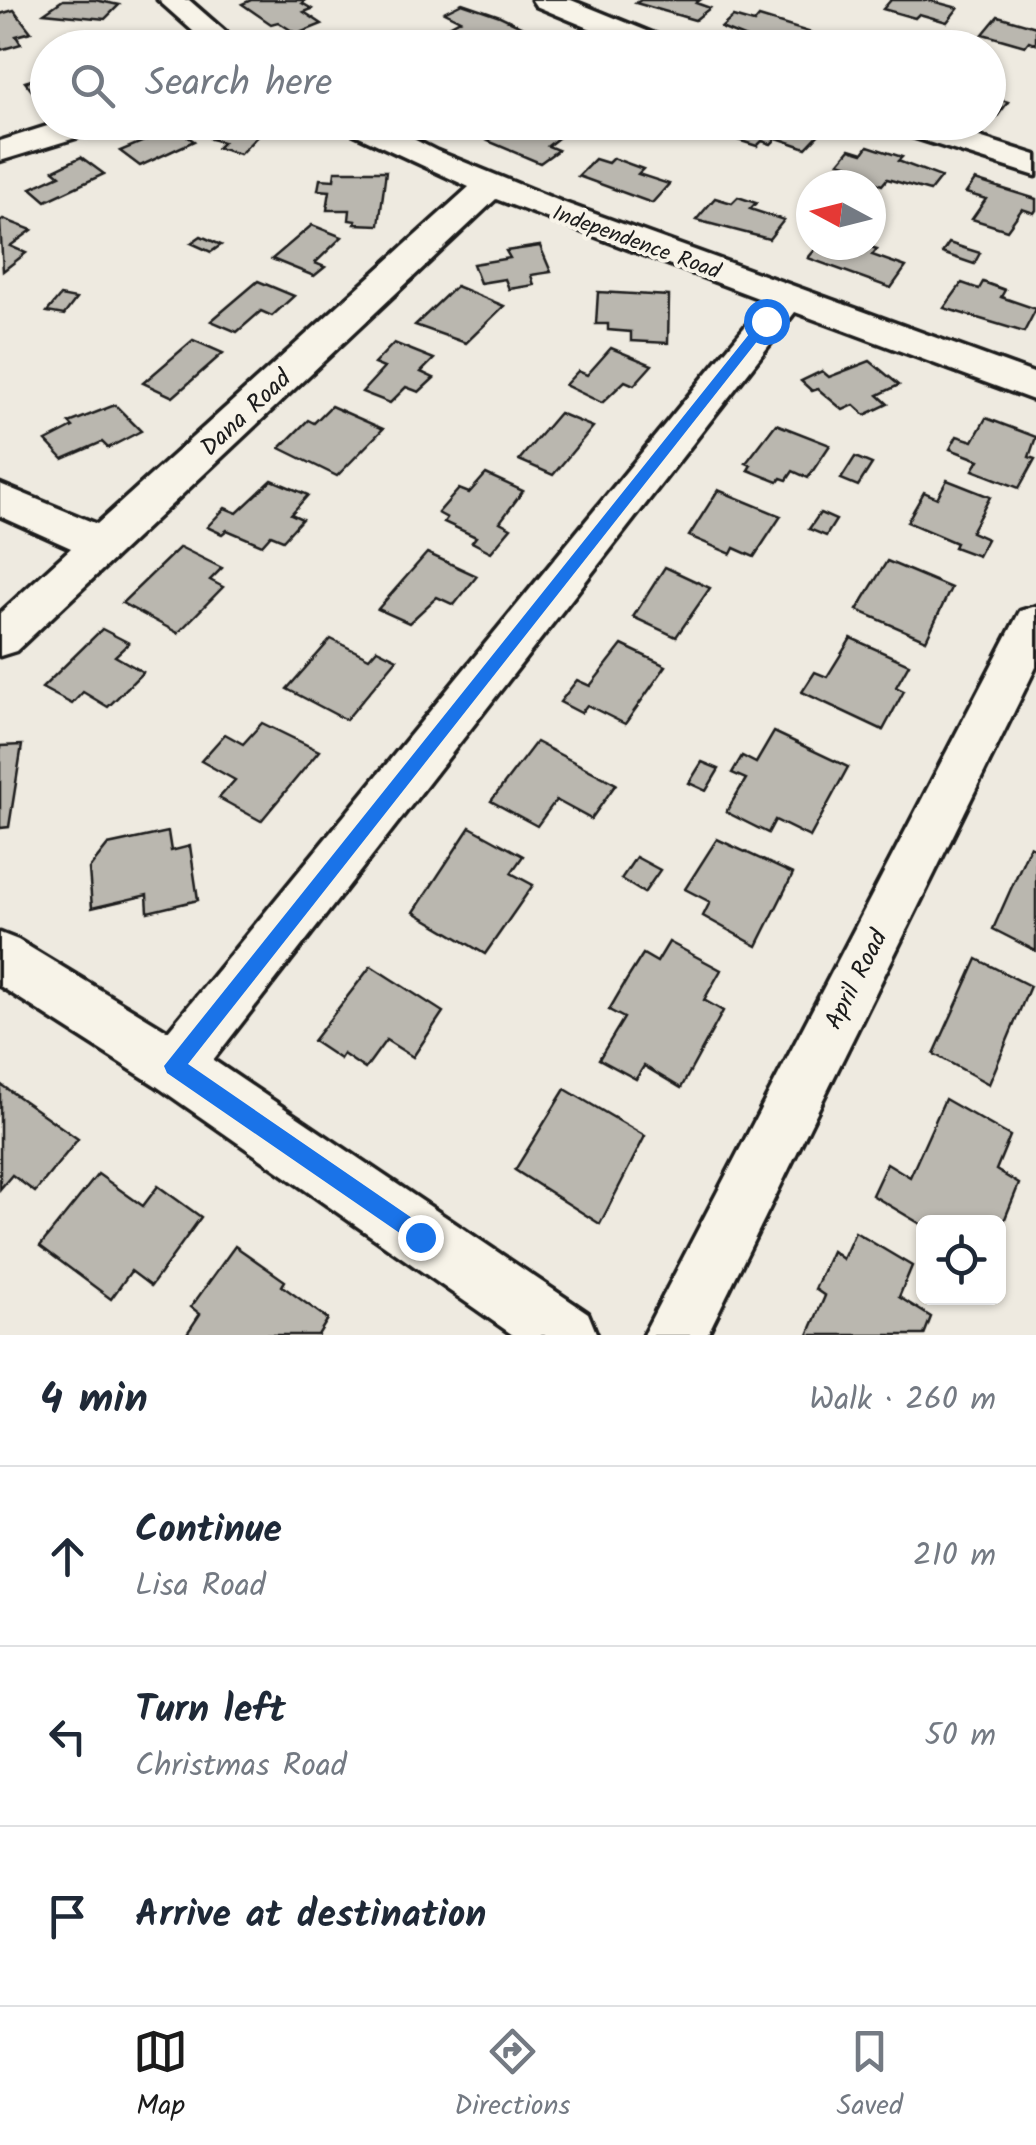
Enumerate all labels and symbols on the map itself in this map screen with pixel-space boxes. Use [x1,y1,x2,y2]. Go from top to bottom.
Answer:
north arrow [796,170,886,260]
street label: Independence Road [547,197,726,290]
route start [744,299,790,345]
street label: Dana Road [191,359,302,467]
street label: April Road [815,922,900,1037]
route end [398,1215,444,1261]

